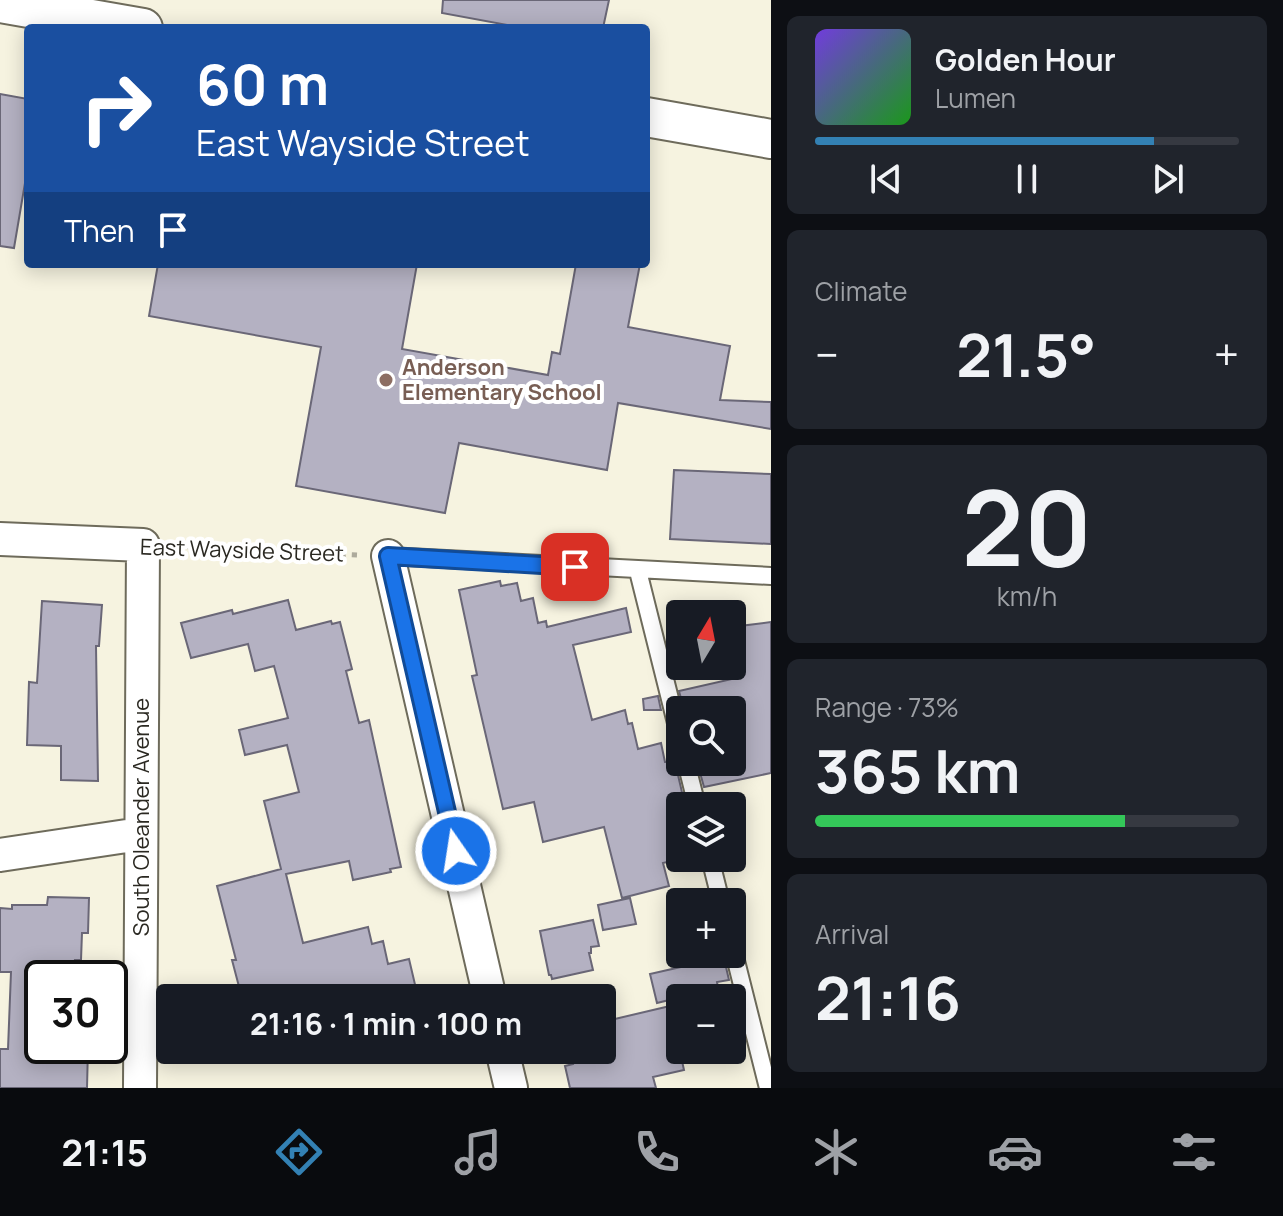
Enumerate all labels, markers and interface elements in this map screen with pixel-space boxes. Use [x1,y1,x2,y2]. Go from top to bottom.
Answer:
text: Golden Hour [935,39,1116,80]
text: 60 m [196,45,329,122]
icon: right [64,56,168,160]
text: Lumen [935,80,1016,116]
text: East Wayside Street [196,118,530,167]
icon: previous [864,157,908,201]
icon: pause [1005,157,1049,201]
icon: next [1146,157,1190,201]
icon: arrive [151,208,195,252]
text: Then [64,210,135,251]
text: Climate [815,273,907,309]
text: 21.5° [956,313,1096,395]
text: − [815,324,839,384]
text: + [1214,324,1239,384]
place label: Anderson Elementary School [402,352,602,407]
marker: Anderson Elementary School [377,371,395,389]
text: 20 [962,455,1092,597]
street label: East Wayside Street [140,531,345,569]
pin [541,533,609,601]
icon: arrive [553,545,597,589]
text: km/h [997,578,1057,614]
north arrow [666,600,746,680]
map controls [666,600,746,1064]
text: Range · 73% [815,689,959,725]
button: search [666,696,746,776]
street label: South Oleander Avenue [126,698,156,936]
text: 365 km [815,729,1021,811]
button: layers [666,792,746,872]
position arrow [414,809,498,893]
button: + [666,888,746,968]
text: Arrival [815,916,889,952]
text: 21:16 [815,956,961,1038]
speed limit sign: 30 [24,960,128,1064]
button: − [666,984,746,1064]
text: 21:16 · 1 min · 100 m [250,1003,522,1044]
icon: directions [271,1124,327,1180]
icon: music [450,1124,506,1180]
icon: phone [629,1124,685,1180]
icon: climate [808,1124,864,1180]
icon: car [987,1124,1043,1180]
icon: filters [1166,1124,1222,1180]
text: 21:15 [61,1128,148,1177]

